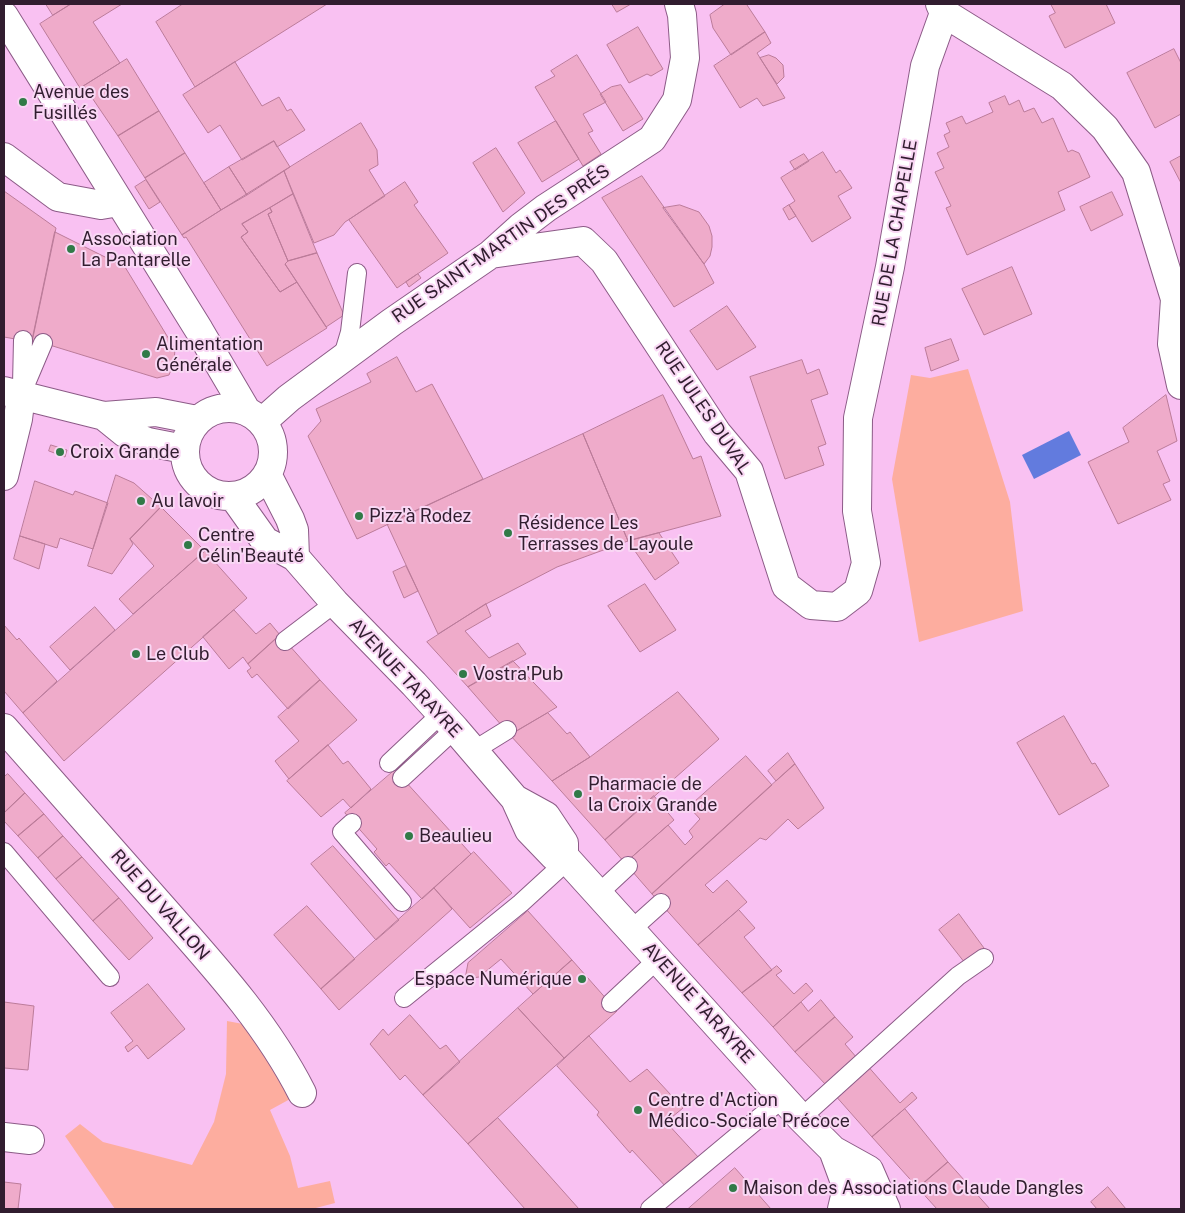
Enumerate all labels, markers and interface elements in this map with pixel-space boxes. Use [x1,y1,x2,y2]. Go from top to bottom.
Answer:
place label: Avenue des Fusillés [33,81,129,124]
marker: Avenue des Fusillés [17,96,29,108]
street label: RUE DE LA CHAPELLE [868,138,922,328]
street label: RUE SAINT-MARTIN DES PRÉS [388,160,614,328]
place label: Association La Pantarelle [81,228,191,270]
marker: Association La Pantarelle [65,243,77,255]
place label: Alimentation Générale [156,333,263,376]
street label: RUE JULES DUVAL [650,337,756,479]
marker: Alimentation Générale [140,348,152,360]
place label: Croix Grande [70,441,180,463]
marker: Croix Grande [54,446,66,458]
place label: Au lavoir [151,490,224,512]
marker: Au lavoir [135,495,147,507]
place label: Pizz'à Rodez [369,505,471,527]
marker: Pizz'à Rodez [353,510,365,522]
place label: Résidence Les Terrasses de Layoule [518,512,693,554]
place label: Centre Célin'Beauté [198,524,304,566]
marker: Résidence Les Terrasses de Layoule [502,527,514,539]
marker: Centre Célin'Beauté [182,539,194,551]
street label: AVENUE TARAYRE [344,614,466,742]
place label: Le Club [146,643,209,665]
marker: Le Club [130,648,142,660]
place label: Vostra'Pub [473,663,563,685]
marker: Vostra'Pub [457,668,469,680]
place label: Pharmacie de la Croix Grande [588,773,717,816]
marker: Pharmacie de la Croix Grande [572,788,584,800]
place label: Beaulieu [419,825,492,847]
marker: Beaulieu [403,830,415,842]
street label: RUE DU VALLON [106,845,214,965]
street label: AVENUE TARAYRE [638,938,758,1068]
place label: Espace Numérique [414,968,572,990]
marker: Espace Numérique [576,973,588,985]
place label: Centre d'Action Médico-Sociale Précoce [648,1089,850,1132]
marker: Centre d'Action Médico-Sociale Précoce [632,1104,644,1116]
place label: Maison des Associations Claude Dangles [743,1177,1083,1199]
marker: Maison des Associations Claude Dangles [727,1182,739,1194]

